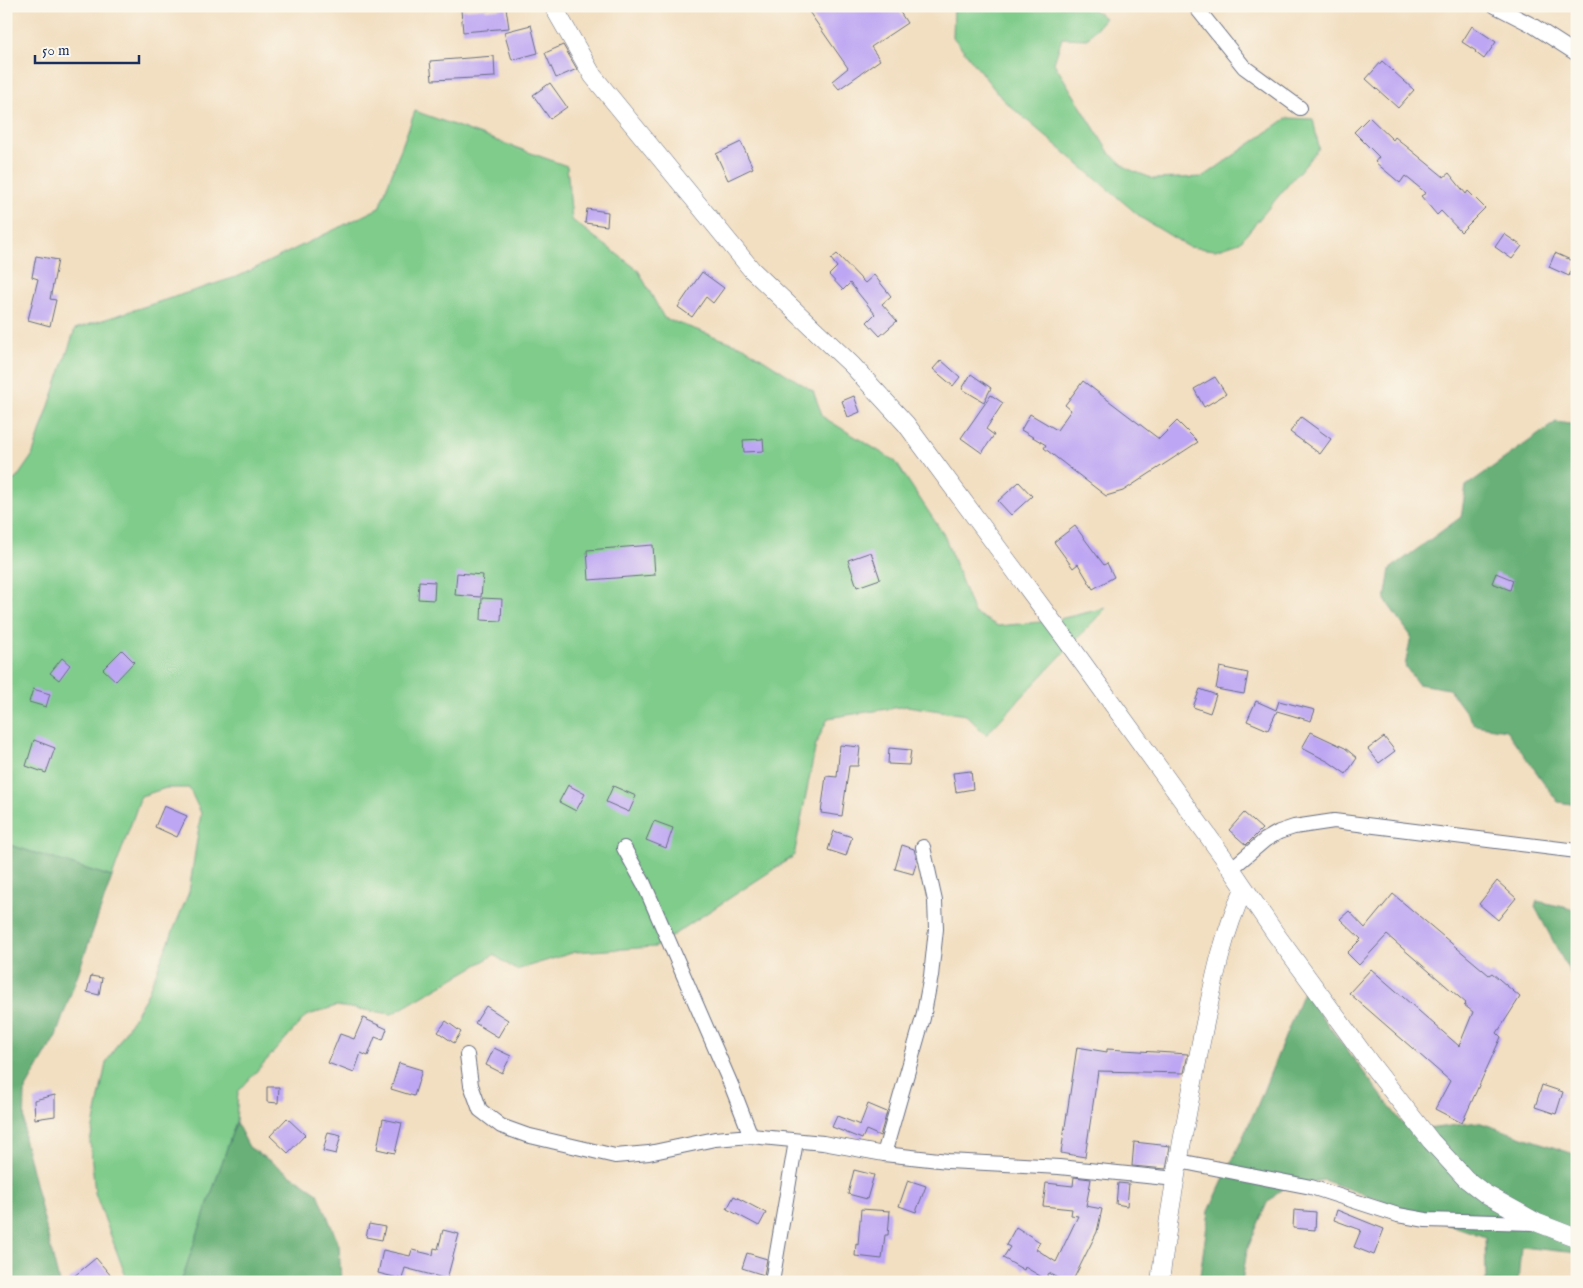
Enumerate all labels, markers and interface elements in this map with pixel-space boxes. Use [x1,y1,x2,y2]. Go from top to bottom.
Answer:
scale bar [35,32,139,64]
text: 50 m [42,41,70,60]

